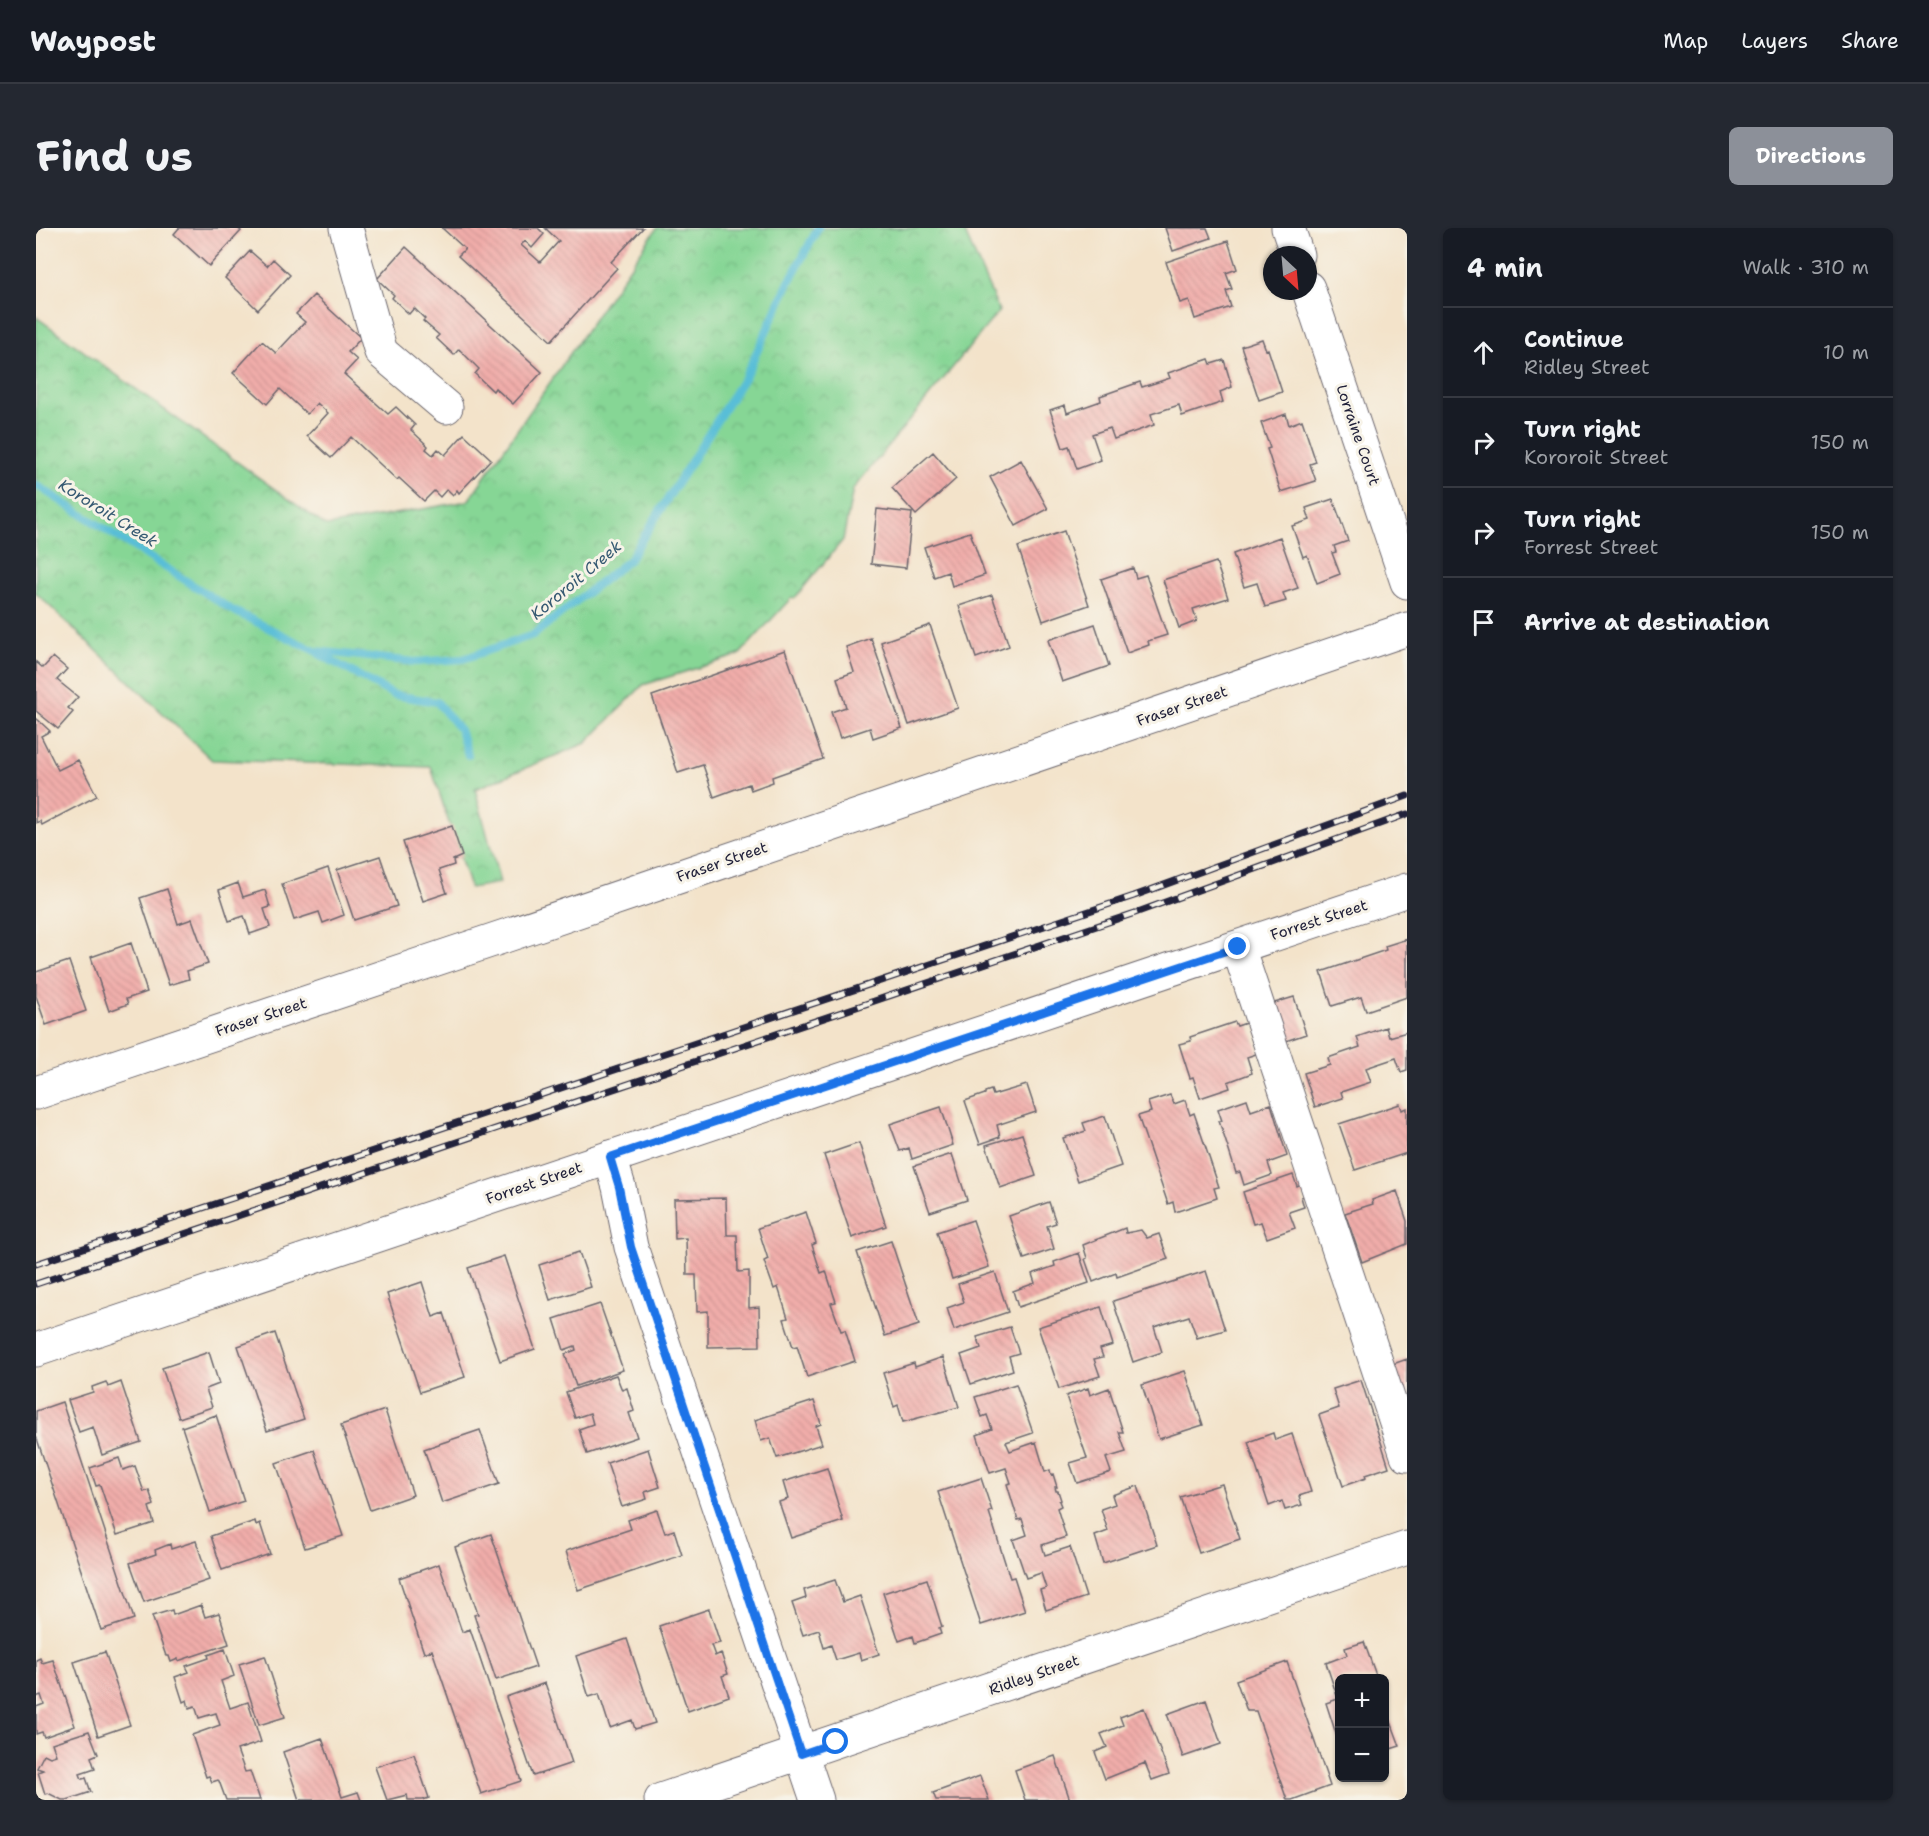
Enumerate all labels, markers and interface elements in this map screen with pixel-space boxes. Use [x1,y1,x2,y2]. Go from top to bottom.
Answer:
text: Waypost [30,22,156,60]
text: Map [1663,27,1708,55]
text: Layers [1741,27,1808,55]
text: Share [1841,27,1899,55]
button: Directions [1729,127,1893,185]
text: Find us [36,128,193,184]
north arrow [1263,246,1317,300]
text: 4 min [1467,250,1543,285]
text: Walk · 310 m [1743,254,1869,280]
text: Continue [1524,325,1624,354]
icon: ahead [1467,336,1500,369]
text: 10 m [1823,339,1869,365]
text: Ridley Street [1524,354,1650,380]
street label: Lorraine Court [1331,382,1385,488]
text: Turn right [1524,415,1641,444]
icon: right [1467,426,1500,459]
text: 150 m [1811,429,1869,455]
text: Kororoit Street [1524,444,1668,470]
water label: Kororoit Creek [55,474,161,552]
text: Turn right [1524,505,1641,534]
icon: right [1467,516,1500,549]
text: 150 m [1811,519,1869,545]
text: Forrest Street [1524,534,1658,560]
water label: Kororoit Creek [526,536,626,624]
icon: arrive [1467,606,1500,639]
text: Arrive at destination [1524,608,1770,637]
street label: Fraser Street [1134,681,1230,731]
street label: Fraser Street [674,837,770,887]
street label: Forrest Street [1268,895,1370,945]
route end [1224,933,1250,959]
street label: Fraser Street [213,993,309,1041]
street label: Forrest Street [483,1157,585,1209]
street label: Ridley Street [986,1650,1082,1700]
map controls [1335,1674,1389,1782]
button: + [1335,1674,1389,1728]
route start [822,1728,848,1754]
button: − [1335,1728,1389,1782]

